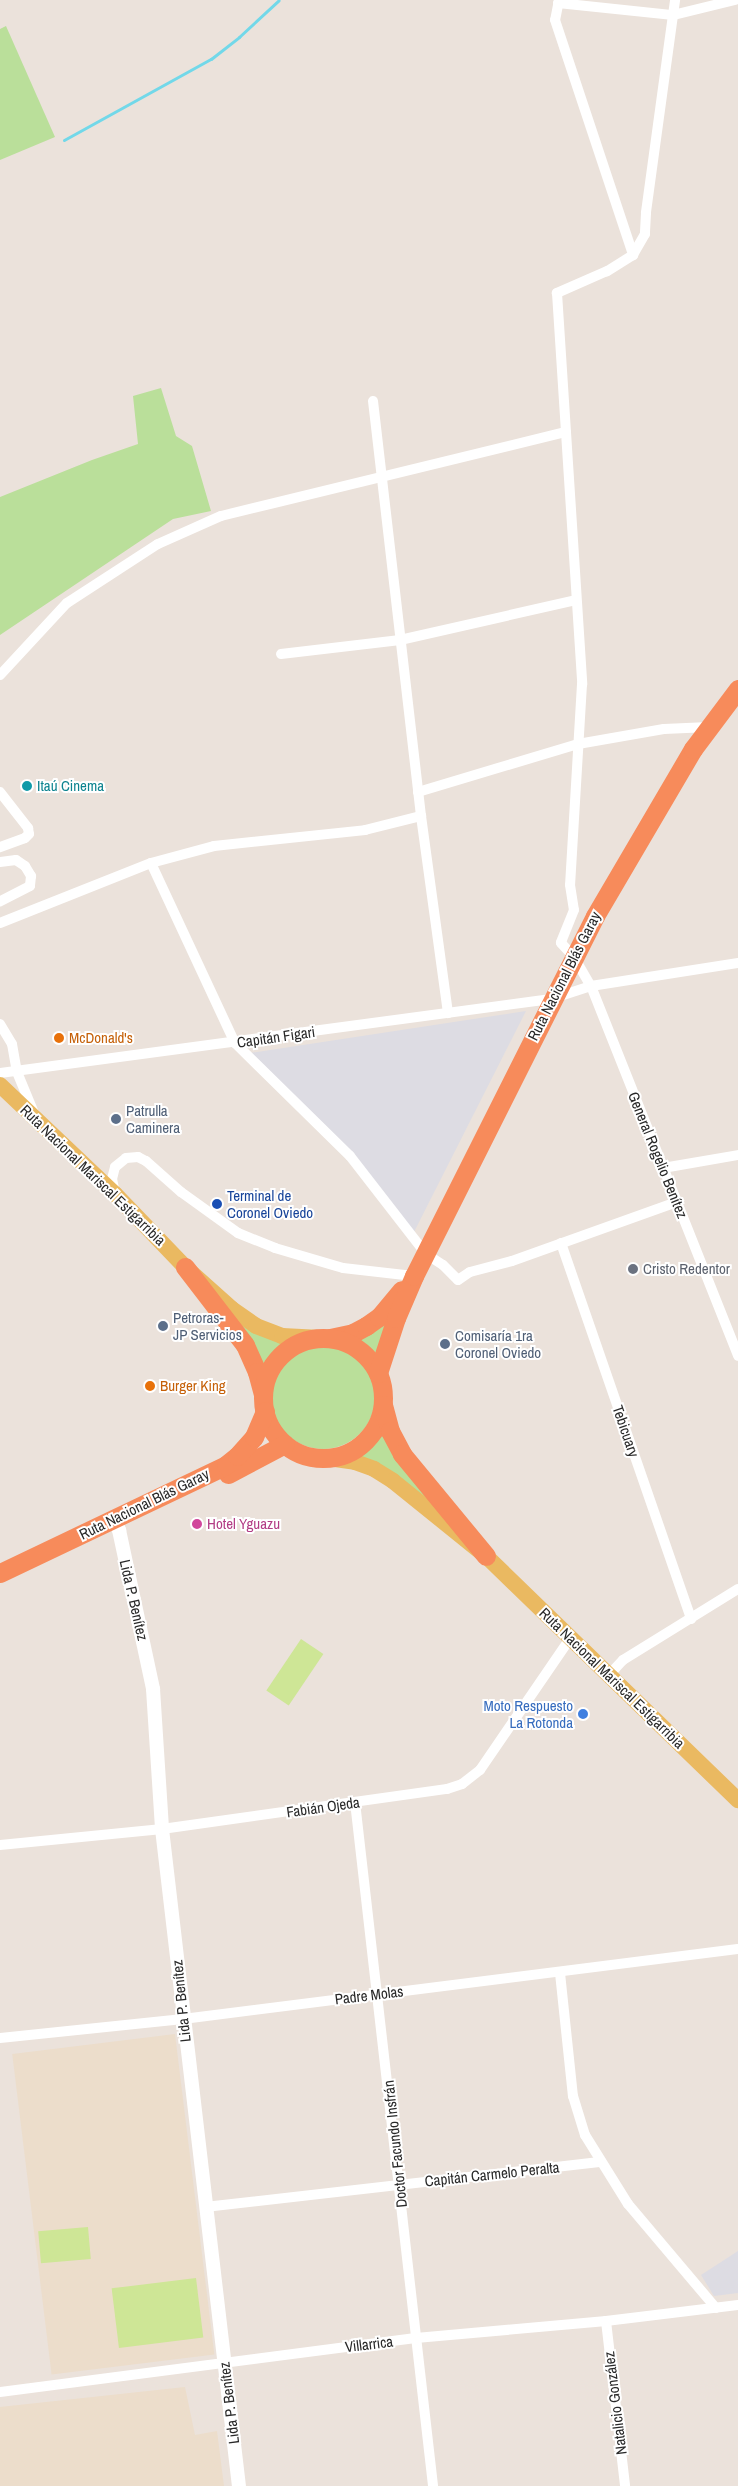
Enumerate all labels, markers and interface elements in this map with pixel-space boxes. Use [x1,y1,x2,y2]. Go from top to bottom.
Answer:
place label: Itaú Cinema [37,777,104,795]
marker: Itaú Cinema [21,780,33,792]
street label: Ruta Nacional Blás Garay [524,909,604,1043]
street label: Capitán Figari [236,1023,316,1051]
place label: McDonald's [69,1029,133,1047]
marker: McDonald's [53,1032,65,1044]
street label: General Rogelio Benítez [624,1089,692,1221]
street label: Ruta Nacional Mariscal Estigarribia [17,1101,169,1249]
place label: Patrulla Caminera [126,1101,180,1136]
marker: Patrulla Caminera [110,1113,122,1125]
place label: Terminal de Coronel Oviedo [227,1186,313,1221]
marker: Terminal de Coronel Oviedo [211,1198,223,1210]
place label: Cristo Redentor [643,1260,730,1278]
marker: Cristo Redentor [627,1263,639,1275]
place label: Petroras- JP Servicios [173,1308,242,1343]
marker: Petroras- JP Servicios [157,1320,169,1332]
place label: Comisaría 1ra Coronel Oviedo [455,1326,541,1361]
marker: Comisaría 1ra Coronel Oviedo [439,1338,451,1350]
place label: Burger King [160,1377,226,1395]
marker: Burger King [144,1380,156,1392]
street label: Tebicuary [609,1403,643,1459]
street label: Ruta Nacional Blás Garay [76,1465,212,1543]
place label: Hotel Yguazu [207,1515,280,1533]
marker: Hotel Yguazu [191,1518,203,1530]
street label: Lida P. Benítez [116,1558,152,1642]
street label: Ruta Nacional Mariscal Estigarribia [536,1604,688,1752]
place label: Moto Respuesto La Rotonda [483,1696,573,1731]
marker: Moto Respuesto La Rotonda [577,1708,589,1720]
street label: Fabián Ojeda [285,1793,361,1821]
street label: Lida P. Benítez [168,1959,194,2043]
street label: Padre Molas [334,1982,404,2008]
street label: Doctor Facundo Insfrán [379,2079,411,2209]
street label: Capitán Carmelo Peralta [424,2158,560,2190]
street label: Villarrica [344,2332,394,2356]
street label: Natalicio González [600,2350,630,2456]
street label: Lida P. Benítez [215,2361,243,2445]

